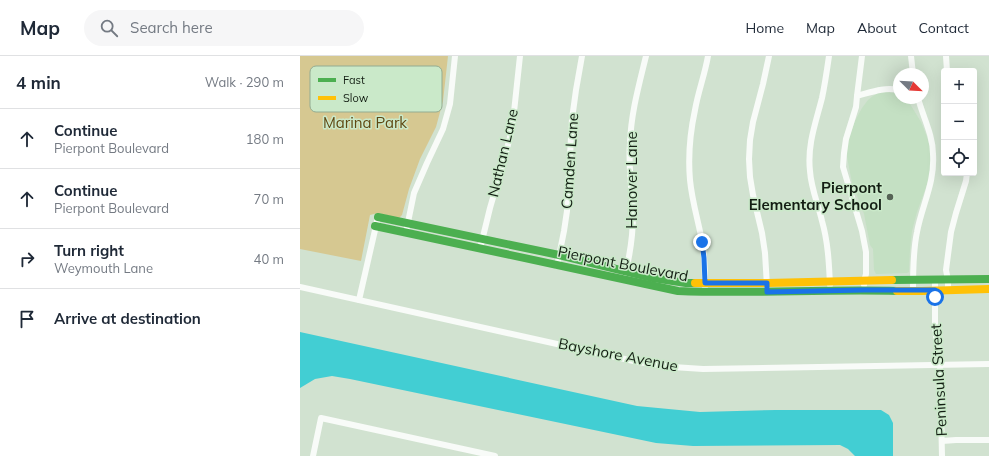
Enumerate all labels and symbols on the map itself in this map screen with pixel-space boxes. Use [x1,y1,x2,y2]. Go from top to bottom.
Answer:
legend [310,66,442,112]
north arrow [893,68,929,104]
text: Fast [343,73,365,87]
text: Slow [343,91,369,105]
street label: Nathan Lane [483,107,522,199]
street label: Camden Lane [557,112,582,210]
park label: Marina Park [323,113,407,132]
street label: Hanover Lane [622,131,641,229]
place label: Pierpont Elementary School [749,178,882,214]
marker: Pierpont Elementary School [885,192,895,202]
route end [693,233,711,251]
street label: Pierpont Boulevard [556,242,690,285]
route start [926,288,944,306]
street label: Peninsula Street [926,323,951,437]
street label: Bayshore Avenue [557,334,680,375]

